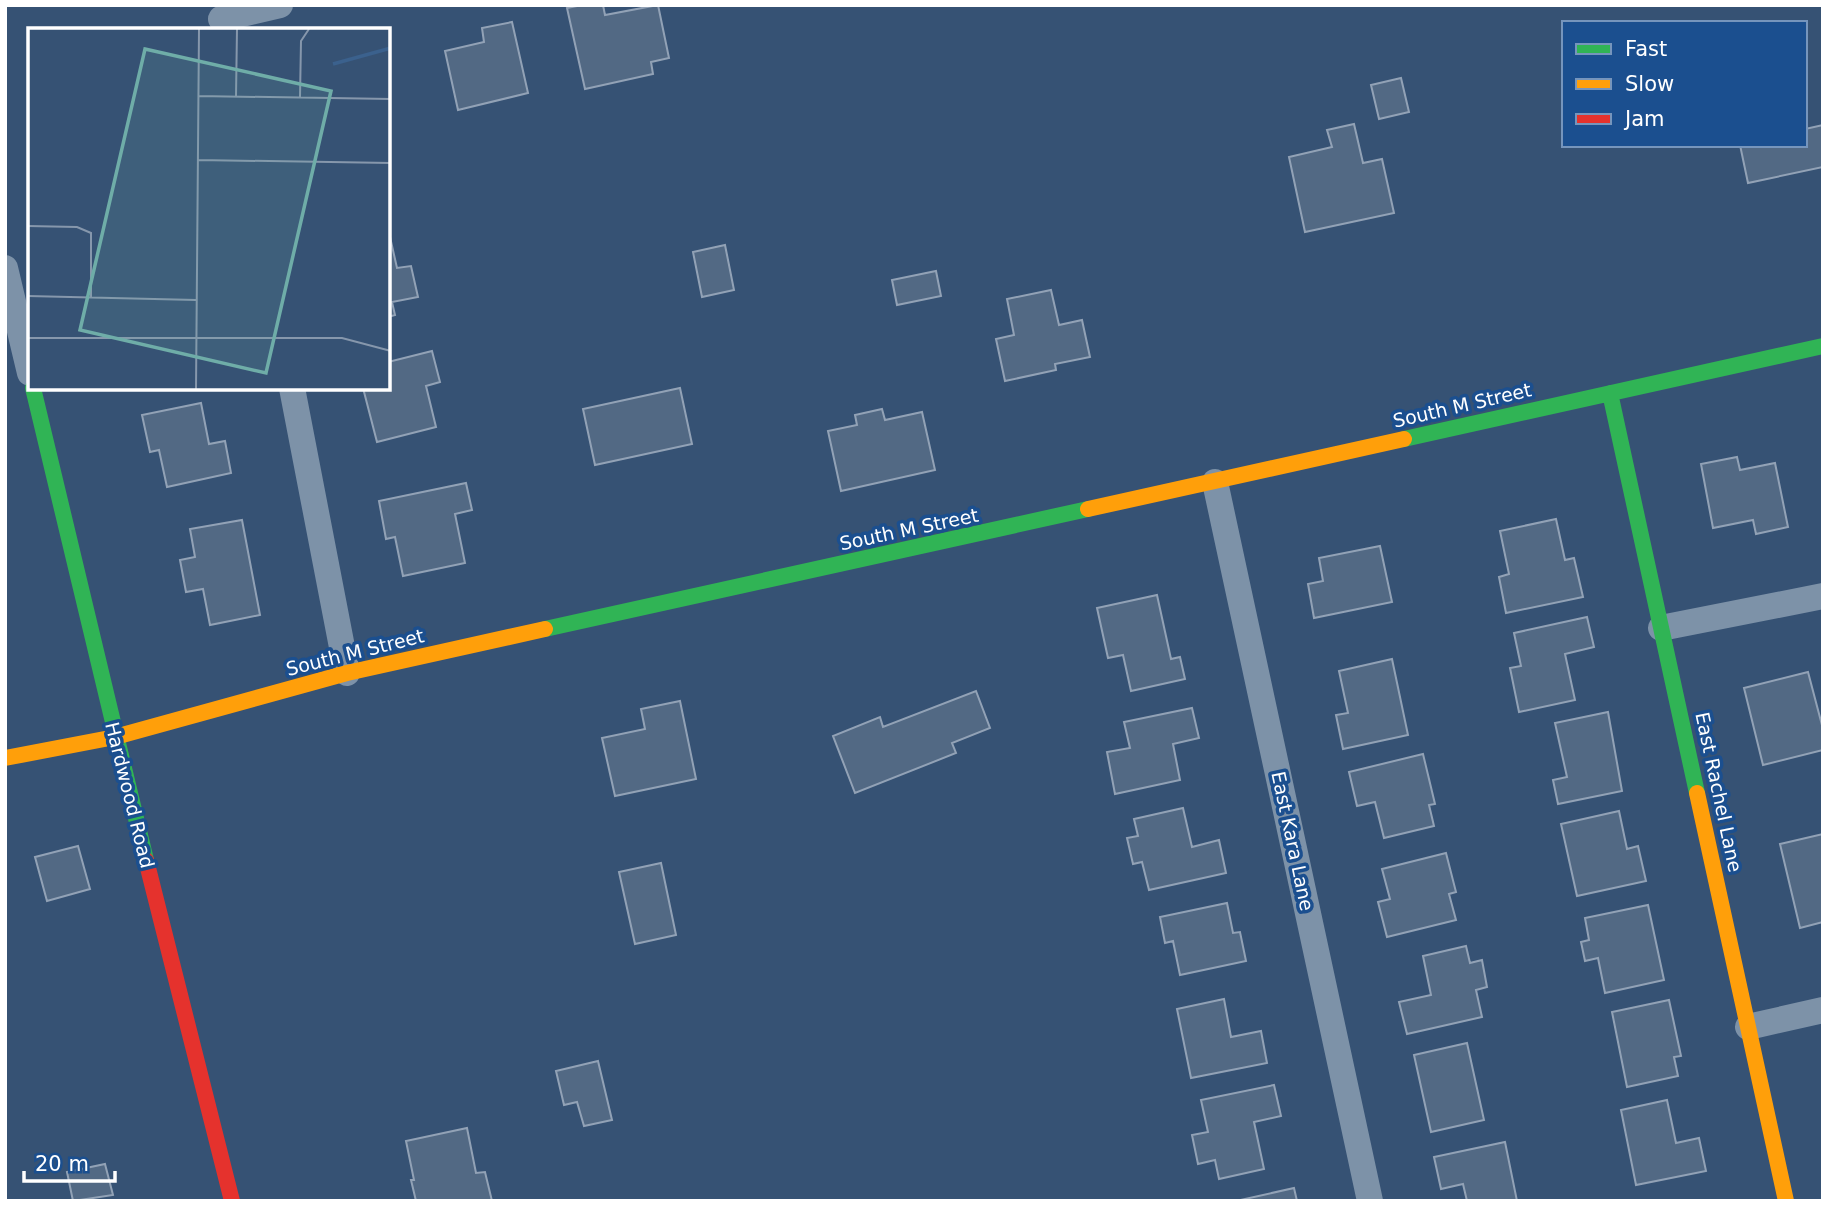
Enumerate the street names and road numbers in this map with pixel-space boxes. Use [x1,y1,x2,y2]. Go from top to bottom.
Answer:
street label: South M Street [1391,378,1533,432]
street label: South M Street [838,504,980,554]
street label: South M Street [284,624,426,680]
street label: East Rachel Lane [1691,710,1747,874]
street label: Hardwood Road [101,720,159,870]
street label: East Kara Lane [1267,769,1319,913]

